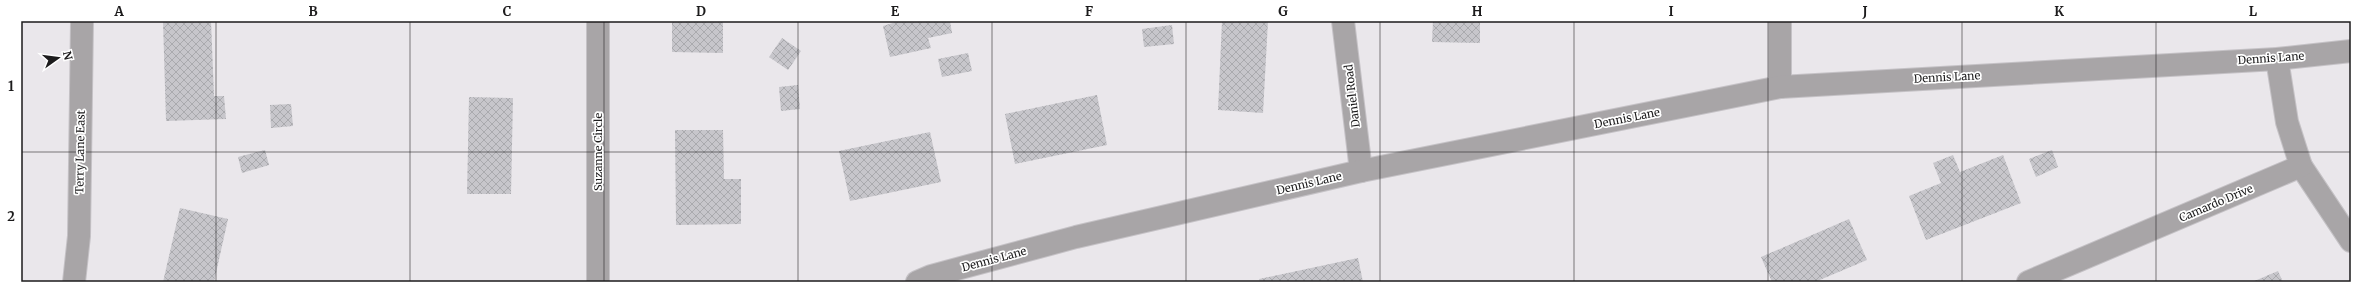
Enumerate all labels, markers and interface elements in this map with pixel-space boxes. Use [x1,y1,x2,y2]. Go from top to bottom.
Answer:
text: A [113,3,124,20]
text: B [308,3,318,20]
text: C [503,3,512,20]
text: D [696,3,706,20]
text: E [891,3,900,20]
text: F [1085,3,1093,20]
text: G [1278,3,1288,20]
text: H [1472,3,1483,20]
text: I [1668,3,1674,20]
text: J [1861,3,1868,20]
text: K [2054,3,2064,20]
text: L [2249,3,2258,20]
north arrow [38,38,78,78]
street label: Dennis Lane [2237,49,2305,67]
text: N [60,50,76,62]
street label: Daniel Road [1341,63,1363,128]
street label: Dennis Lane [1913,68,1981,86]
text: 1 [8,78,14,95]
street label: Dennis Lane [1593,105,1661,131]
street label: Terry Lane East [72,109,88,194]
street label: Suzanne Circle [591,113,605,191]
street label: Dennis Lane [1275,169,1343,197]
street label: Camardo Drive [2177,181,2255,225]
text: 2 [7,208,15,225]
street label: Dennis Lane [960,244,1028,274]

